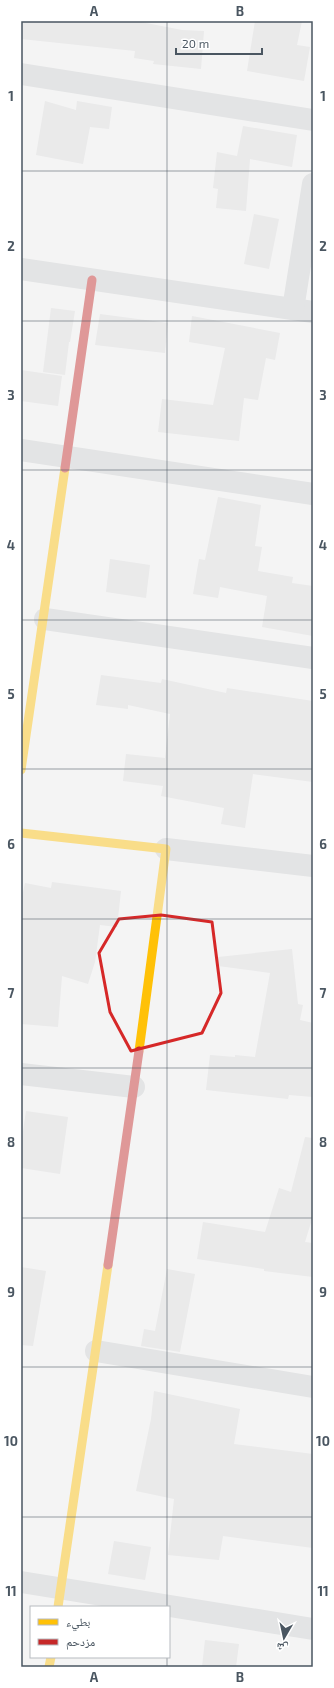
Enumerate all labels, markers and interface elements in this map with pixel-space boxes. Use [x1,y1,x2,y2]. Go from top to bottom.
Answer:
text: A [90,3,99,19]
text: B [236,3,244,19]
scale bar [176,30,262,56]
text: 20 m [182,36,209,50]
text: 1 [8,88,14,104]
text: 1 [320,88,326,104]
text: 2 [7,238,15,254]
text: 2 [319,238,327,254]
text: 3 [7,387,15,403]
text: 3 [319,387,327,403]
text: 4 [7,537,15,553]
text: 4 [319,537,327,553]
text: 5 [7,686,15,702]
text: 5 [319,686,327,702]
text: 6 [7,836,15,852]
text: 6 [319,836,327,852]
text: 7 [8,985,15,1001]
text: 7 [320,985,327,1001]
text: 8 [7,1134,15,1150]
text: 8 [319,1134,327,1150]
text: 9 [7,1284,15,1300]
text: 9 [319,1284,327,1300]
text: 10 [4,1433,18,1449]
text: 10 [316,1433,330,1449]
text: 11 [5,1583,17,1599]
text: 11 [317,1583,329,1599]
legend [30,1606,170,1658]
text: بطيء [66,1614,90,1632]
north arrow [264,1618,304,1658]
text: مزدحم [66,1634,95,1650]
text: ش [275,1639,289,1656]
text: A [90,1669,99,1685]
text: B [236,1669,244,1685]

